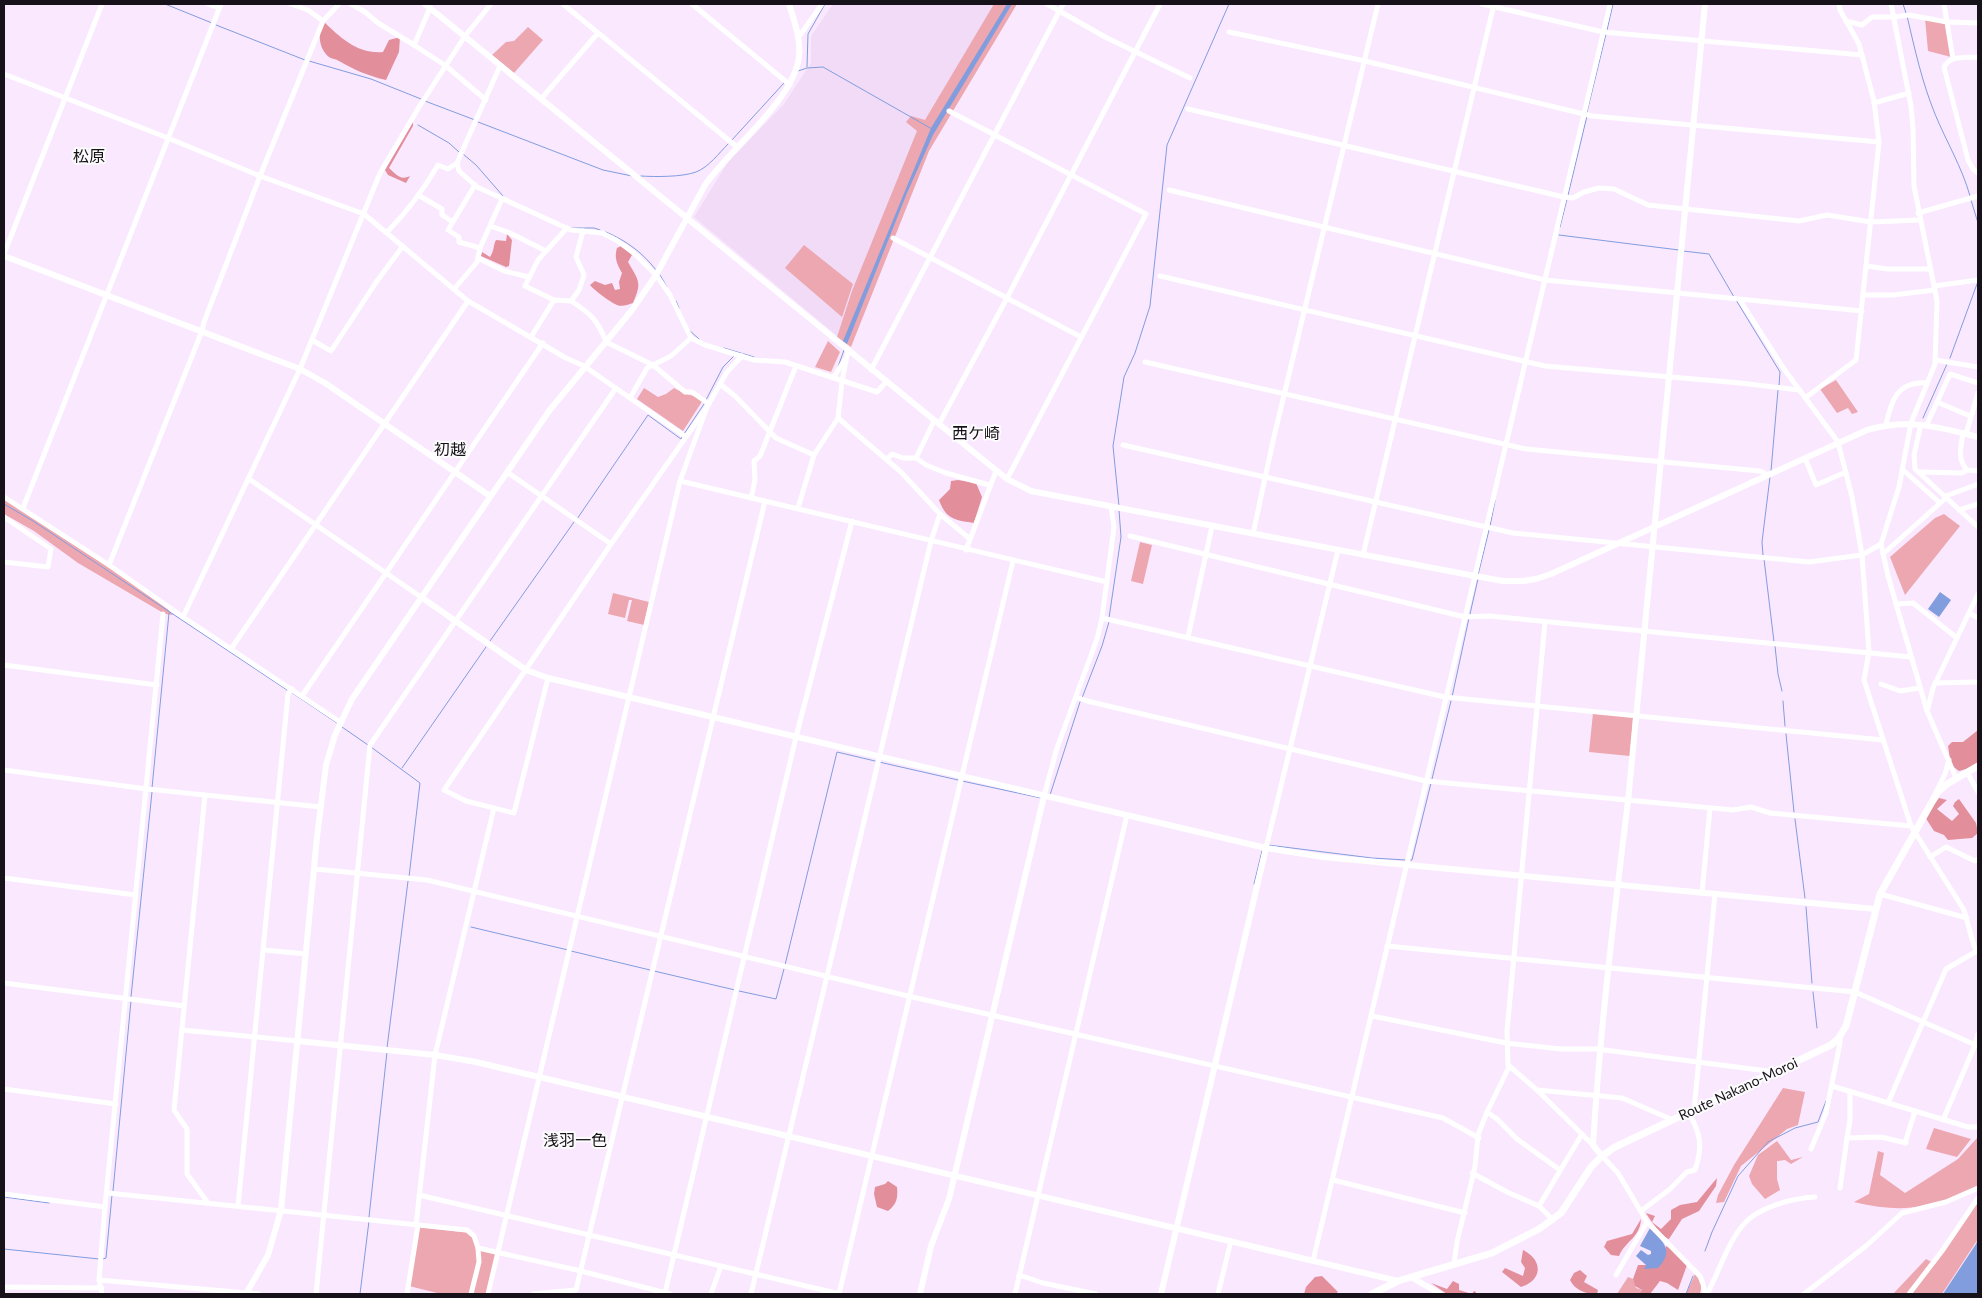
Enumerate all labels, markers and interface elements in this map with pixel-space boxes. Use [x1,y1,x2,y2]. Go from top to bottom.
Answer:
district label: 松原 [73,146,105,165]
district label: 西ケ崎 [952,423,1000,442]
district label: 初越 [434,439,466,458]
street label: Route Nakano-Moroi [1676,1054,1800,1124]
district label: 浅羽一色 [543,1130,607,1149]

